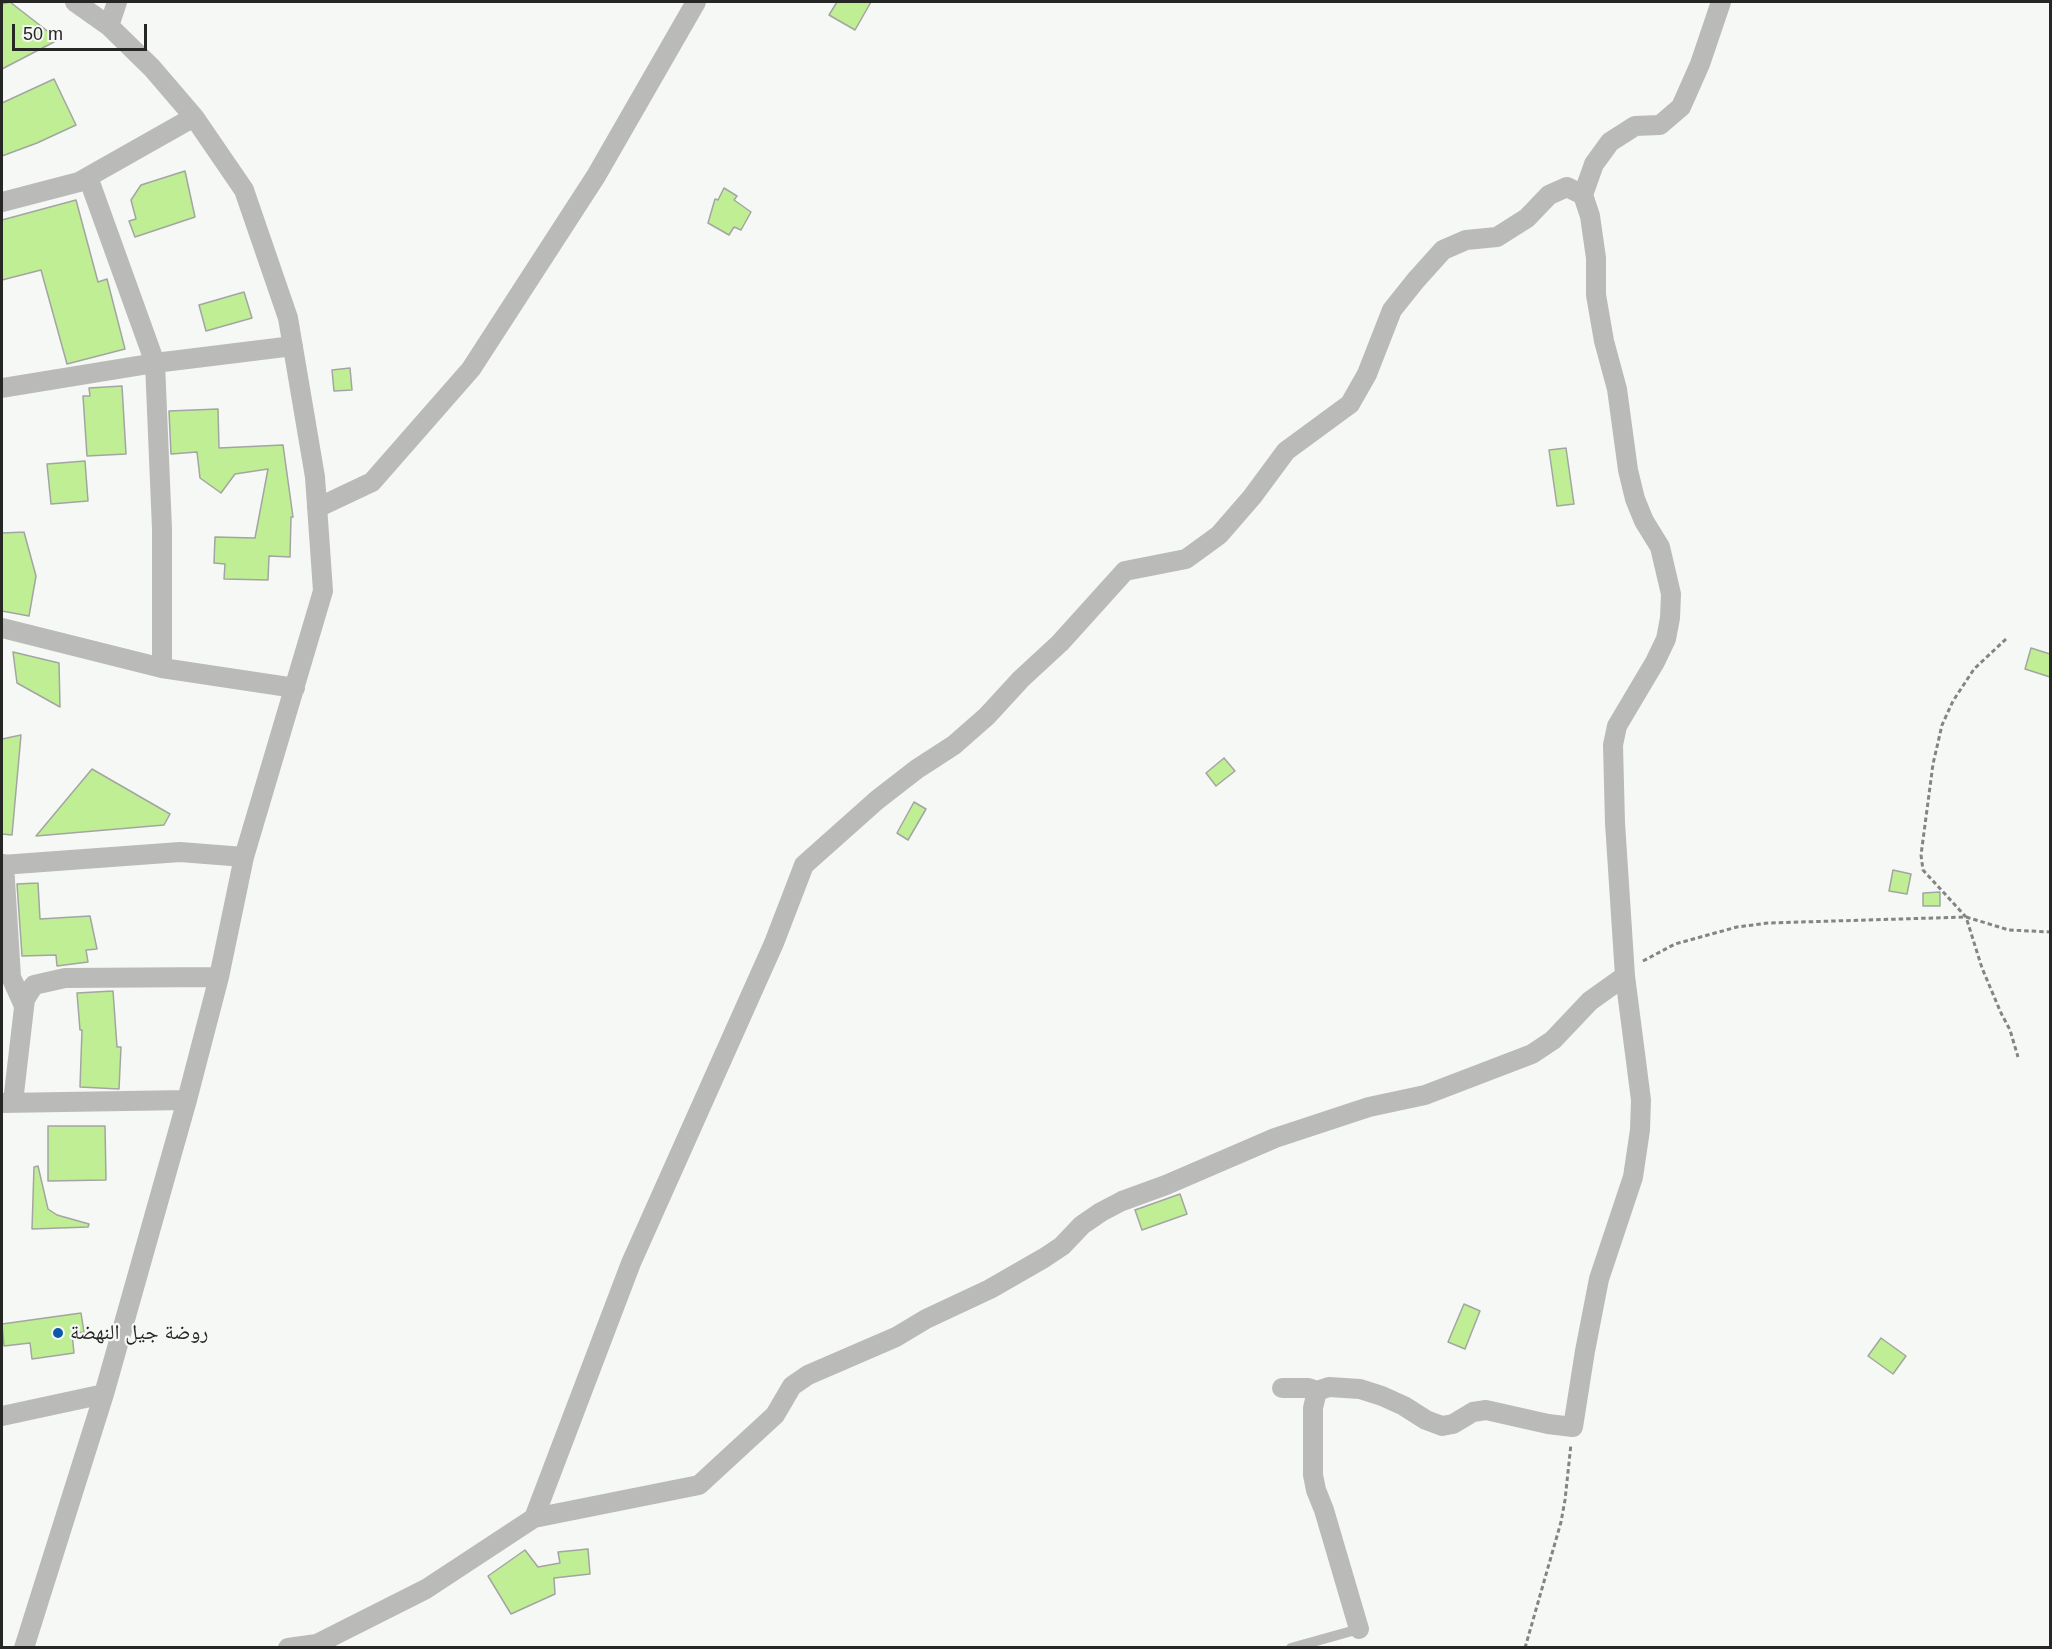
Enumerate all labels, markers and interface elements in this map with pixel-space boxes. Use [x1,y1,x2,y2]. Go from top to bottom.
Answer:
scale bar [15,12,150,50]
text: 50 m [23,24,63,44]
place label: روضة جيل النهضة [70,1320,208,1346]
marker: روضة جيل النهضة [51,1326,65,1340]

